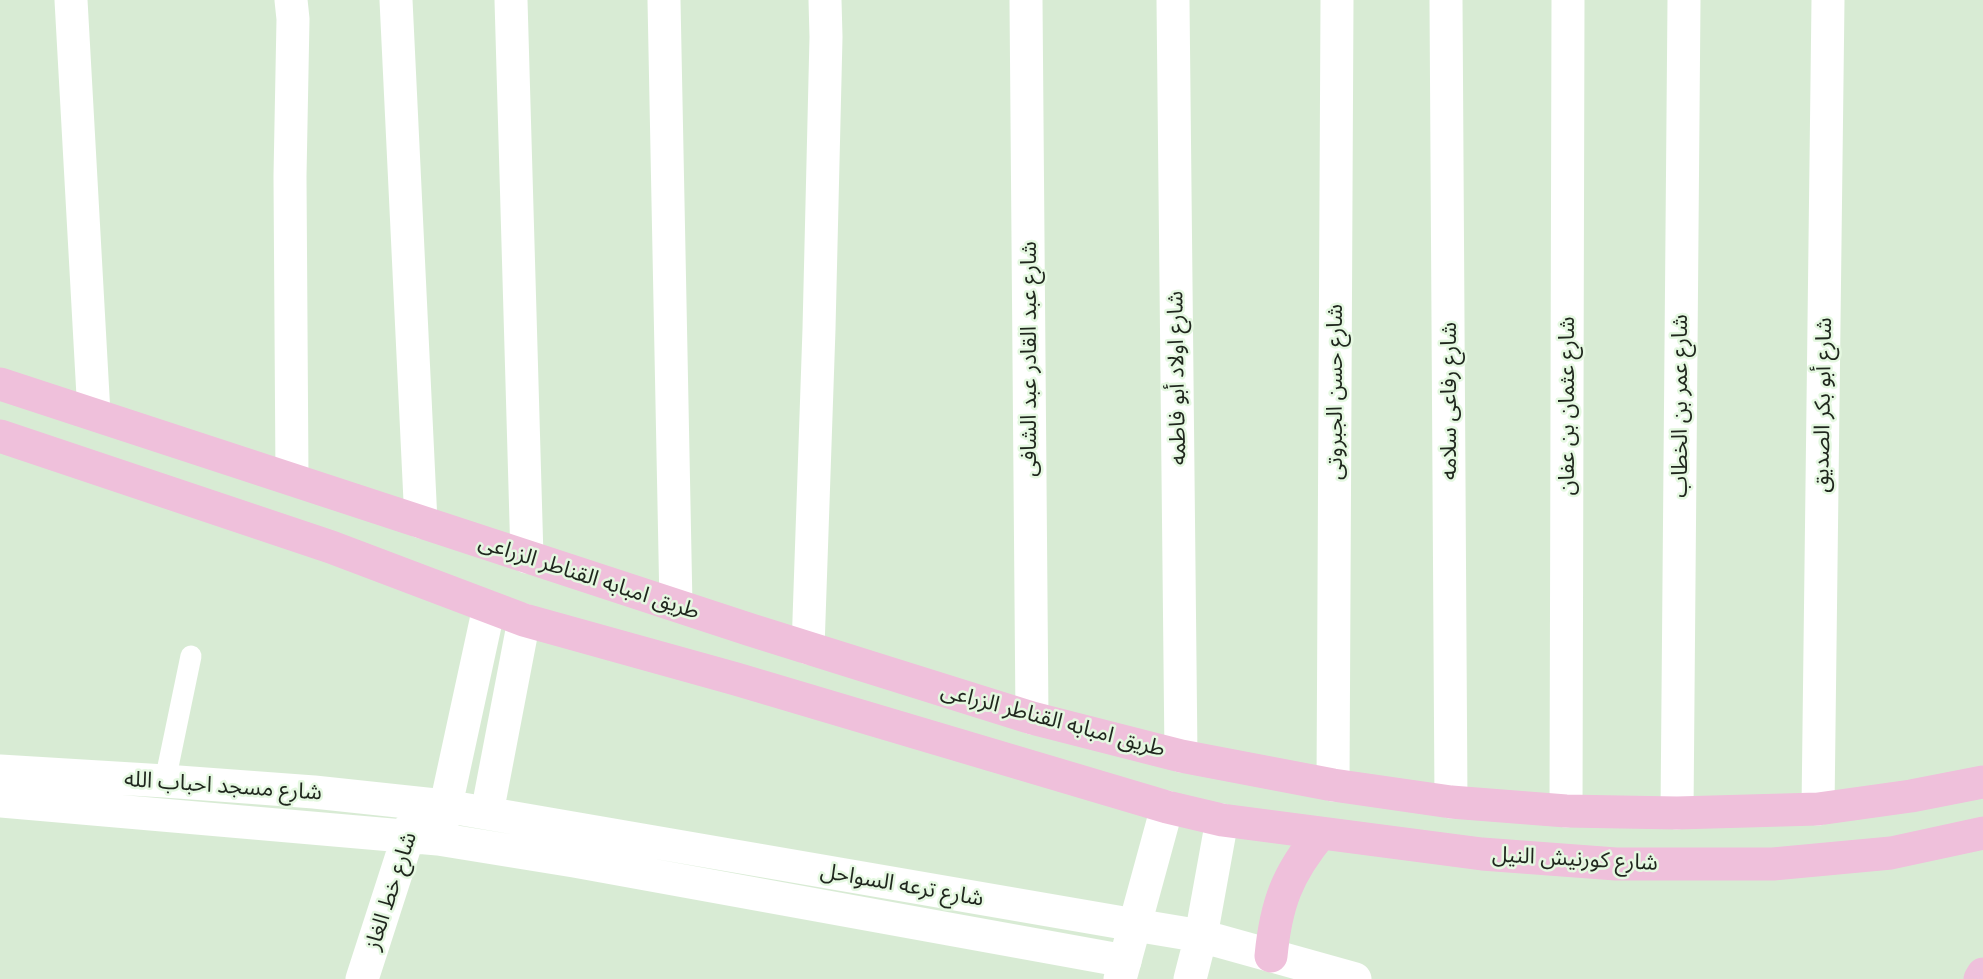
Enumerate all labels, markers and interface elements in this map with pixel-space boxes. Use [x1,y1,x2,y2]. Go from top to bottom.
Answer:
street label: شارع عبد القادر عبد الشافى [1016,241,1042,477]
street label: شارع اولاد أبو فاطمه [1162,291,1192,465]
street label: شارع حسن الجبروتى [1322,304,1348,480]
street label: شارع عمر بن الخطاب [1667,314,1693,498]
street label: شارع عثمان بن عفان [1554,317,1580,495]
street label: شارع أبو بكر الصديق [1808,317,1838,493]
street label: شارع رفاعى سلامه [1436,322,1462,480]
street label: طريق امبابه القناطر الزراعى [475,529,703,625]
street label: طريق امبابه القناطر الزراعى [938,677,1168,763]
street label: شارع مسجد احباب الله [123,766,323,806]
street label: شارع خط الغاز [360,829,422,953]
street label: شارع كورنيش النيل [1491,841,1659,877]
street label: شارع ترعه السواحل [818,858,986,912]

